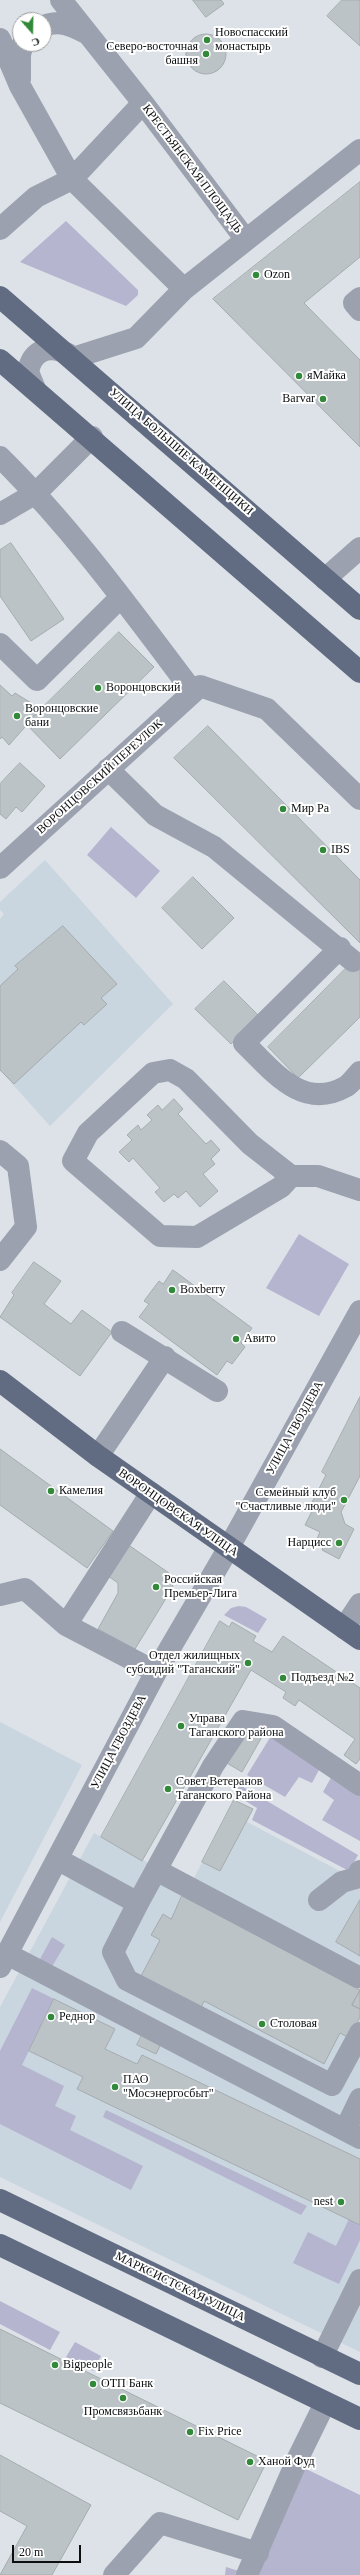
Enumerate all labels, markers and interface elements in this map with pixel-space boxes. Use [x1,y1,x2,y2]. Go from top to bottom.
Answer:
north arrow [12,12,52,52]
place label: Новоспасский монастырь [215,26,288,54]
text: С [30,35,42,49]
marker: Новоспасский монастырь [202,35,212,45]
place label: Северо-восточная башня [106,40,198,68]
marker: Северо-восточная башня [201,49,211,59]
street label: КРЕСТЬЯНСКАЯ ПЛОЩАДЬ [139,102,245,236]
place label: Ozon [264,268,290,282]
marker: Ozon [251,270,261,280]
place label: яМайка [307,369,346,383]
marker: яМайка [294,371,304,381]
street label: УЛИЦА БОЛЬШИЕ КАМЕНЩИКИ [106,386,256,518]
place label: Barvar [282,392,315,406]
marker: Barvar [318,394,328,404]
place label: Воронцовский [106,681,180,695]
marker: Воронцовский [93,683,103,693]
place label: Воронцовские бани [25,702,98,730]
marker: Воронцовские бани [12,711,22,721]
street label: ВОРОНЦОВСКИЙ ПЕРЕУЛОК [34,717,166,837]
place label: Мир Ра [291,802,329,816]
marker: Мир Ра [278,804,288,814]
place label: IBS [331,843,350,857]
marker: IBS [318,845,328,855]
place label: Boxberry [180,1283,225,1297]
marker: Boxberry [167,1285,177,1295]
place label: Авито [244,1332,276,1346]
marker: Авито [231,1334,241,1344]
street label: УЛИЦА ГВОЗДЕВА [263,1379,327,1477]
street label: ВОРОНЦОВСКАЯ УЛИЦА [115,1466,241,1560]
place label: Камелия [59,1484,103,1498]
marker: Камелия [46,1486,56,1496]
place label: Семейный клуб "Счастливые люди" [235,1486,336,1514]
marker: Семейный клуб "Счастливые люди" [339,1495,349,1505]
place label: Нарцисс [288,1536,331,1550]
marker: Нарцисс [334,1538,344,1548]
place label: Российская Премьер-Лига [164,1573,237,1601]
marker: Российская Премьер-Лига [151,1582,161,1592]
place label: Отдел жилищных субсидий "Таганский" [126,1649,240,1677]
marker: Отдел жилищных субсидий "Таганский" [243,1658,253,1668]
place label: Подъезд №2 [291,1671,354,1685]
marker: Подъезд №2 [278,1673,288,1683]
street label: УЛИЦА ГВОЗДЕВА [88,1692,150,1792]
place label: Управа Таганского района [189,1712,284,1740]
marker: Управа Таганского района [176,1721,186,1731]
place label: Совет Ветеранов Таганского Района [176,1775,271,1803]
marker: Совет Ветеранов Таганского Района [163,1784,173,1794]
place label: Реднор [59,2010,95,2024]
marker: Реднор [46,2012,56,2022]
place label: Столовая [270,2017,317,2031]
marker: Столовая [257,2019,267,2029]
place label: ПАО "Мосэнергосбыт" [123,2073,214,2101]
marker: ПАО "Мосэнергосбыт" [110,2082,120,2092]
place label: nest [314,2195,333,2209]
marker: nest [336,2197,346,2207]
street label: МАРКСИСТСКАЯ УЛИЦА [113,2249,247,2325]
place label: Bigpeople [63,2358,112,2372]
marker: Bigpeople [50,2360,60,2370]
place label: ОТП Банк [101,2377,153,2391]
marker: ОТП Банк [88,2379,98,2389]
marker: Промсвязьбанк [118,2393,128,2403]
place label: Промсвязьбанк [84,2405,162,2419]
place label: Fix Price [198,2425,242,2439]
marker: Fix Price [185,2427,195,2437]
place label: Ханой Фуд [258,2455,315,2469]
marker: Ханой Фуд [245,2457,255,2467]
scale bar [14,2537,83,2563]
text: 20 m [19,2545,43,2559]

